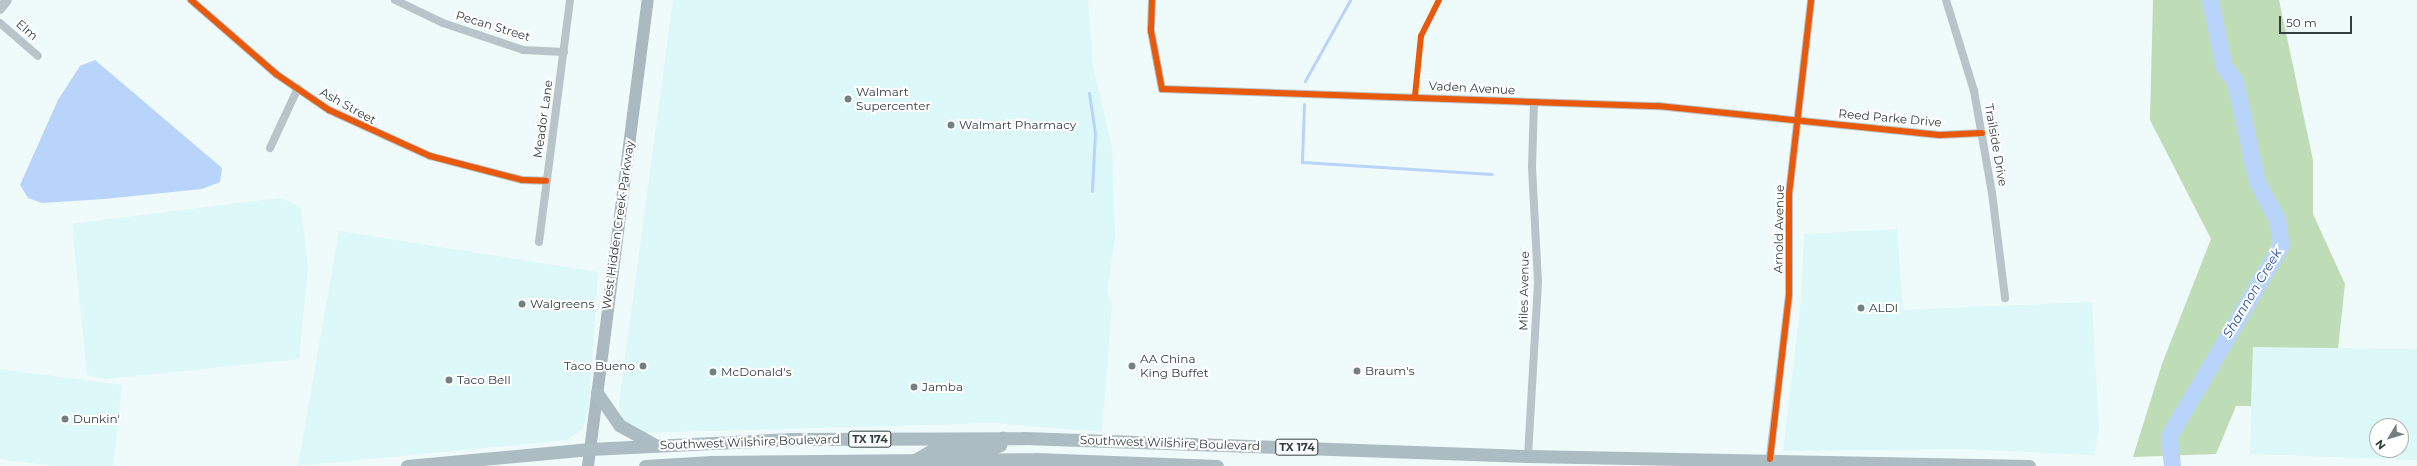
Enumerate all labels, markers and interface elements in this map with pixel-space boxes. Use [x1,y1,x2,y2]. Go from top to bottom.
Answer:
street label: Pecan Street [454,8,532,44]
scale bar [2281,8,2354,34]
text: 50 m [2286,15,2317,30]
street label: Elm [13,17,41,43]
street label: Meador Lane [530,79,556,159]
street label: Vaden Avenue [1428,79,1516,97]
street label: Ash Street [317,85,379,127]
place label: Walmart Supercenter [856,85,930,113]
marker: Walmart Supercenter [843,94,853,104]
street label: Trailside Drive [1982,103,2010,187]
street label: Reed Parke Drive [1838,106,1942,130]
place label: Walmart Pharmacy [959,118,1076,132]
marker: Walmart Pharmacy [946,120,956,130]
street label: West Hidden Creek Parkway [599,140,637,310]
street label: Arnold Avenue [1771,185,1787,273]
water label: Shannon Creek [2219,246,2285,340]
street label: Miles Avenue [1516,251,1532,331]
place label: Walgreens [530,297,594,311]
marker: Walgreens [517,299,527,309]
place label: ALDI [1869,301,1898,315]
marker: ALDI [1856,303,1866,313]
place label: AA China King Buffet [1140,352,1209,380]
place label: Taco Bueno [564,359,635,373]
marker: Taco Bueno [638,361,648,371]
marker: AA China King Buffet [1127,361,1137,371]
place label: Braum's [1365,364,1415,378]
place label: McDonald's [721,365,791,379]
marker: Braum's [1352,366,1362,376]
marker: McDonald's [708,367,718,377]
place label: Taco Bell [457,373,511,387]
marker: Taco Bell [444,375,454,385]
place label: Jamba [922,380,963,394]
marker: Jamba [909,382,919,392]
place label: Dunkin' [73,412,120,426]
marker: Dunkin' [60,414,70,424]
north arrow [2369,418,2409,458]
road number: TX 174 [848,430,892,448]
street label: Southwest Wilshire Boulevard [660,432,840,452]
street label: Southwest Wilshire Boulevard [1080,433,1260,453]
text: N [2372,437,2389,453]
road number: TX 174 [1275,438,1319,456]

